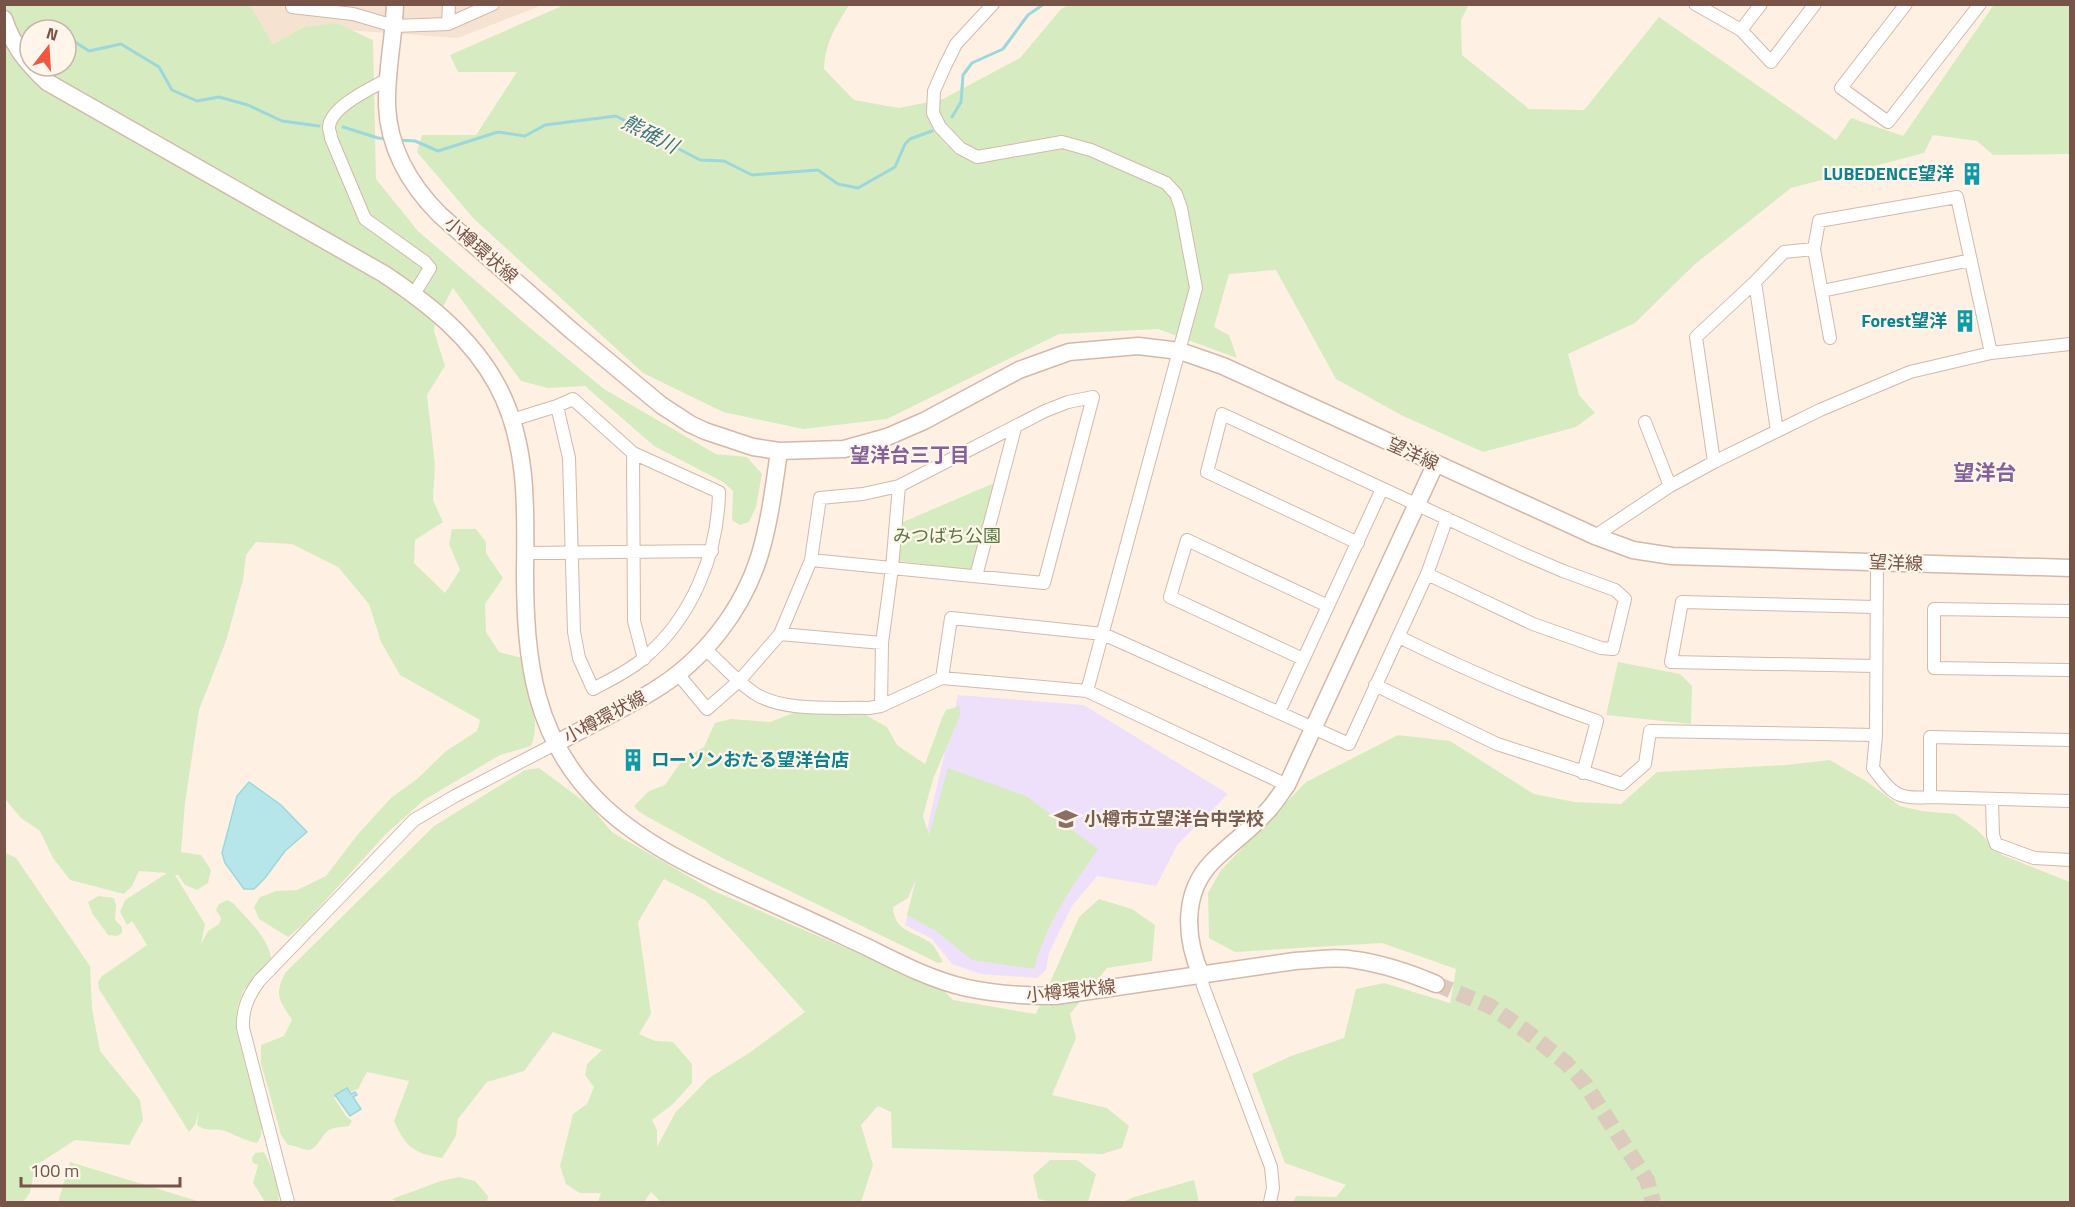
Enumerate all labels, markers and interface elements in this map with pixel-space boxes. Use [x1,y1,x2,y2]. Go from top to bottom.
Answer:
north arrow [18,18,78,78]
text: N [44,21,61,47]
water label: 熊碓川 [616,106,686,162]
place label: LUBEDENCE望洋 [1823,160,1954,187]
building icon: LUBEDENCE望洋 [1959,161,1985,187]
street label: 小樽環状線 [439,210,524,289]
place label: Forest望洋 [1861,307,1947,334]
building icon: Forest望洋 [1952,308,1978,334]
street label: 望洋線 [1383,430,1443,477]
district label: 望洋台三丁目 [850,439,970,470]
district label: 望洋台 [1954,456,2017,488]
park label: みつばち公園 [893,522,1001,549]
street label: 望洋線 [1869,548,1923,577]
street label: 小樽環状線 [559,684,651,750]
place label: ローソンおたる望洋台店 [651,746,849,773]
building icon: ローソンおたる望洋台店 [620,747,646,773]
place label: 小樽市立望洋台中学校 [1084,805,1264,832]
school or university icon: 小樽市立望洋台中学校 [1053,806,1079,832]
street label: 小樽環状線 [1025,972,1117,1009]
scale bar [21,1150,180,1188]
text: 100 m [30,1157,79,1184]

